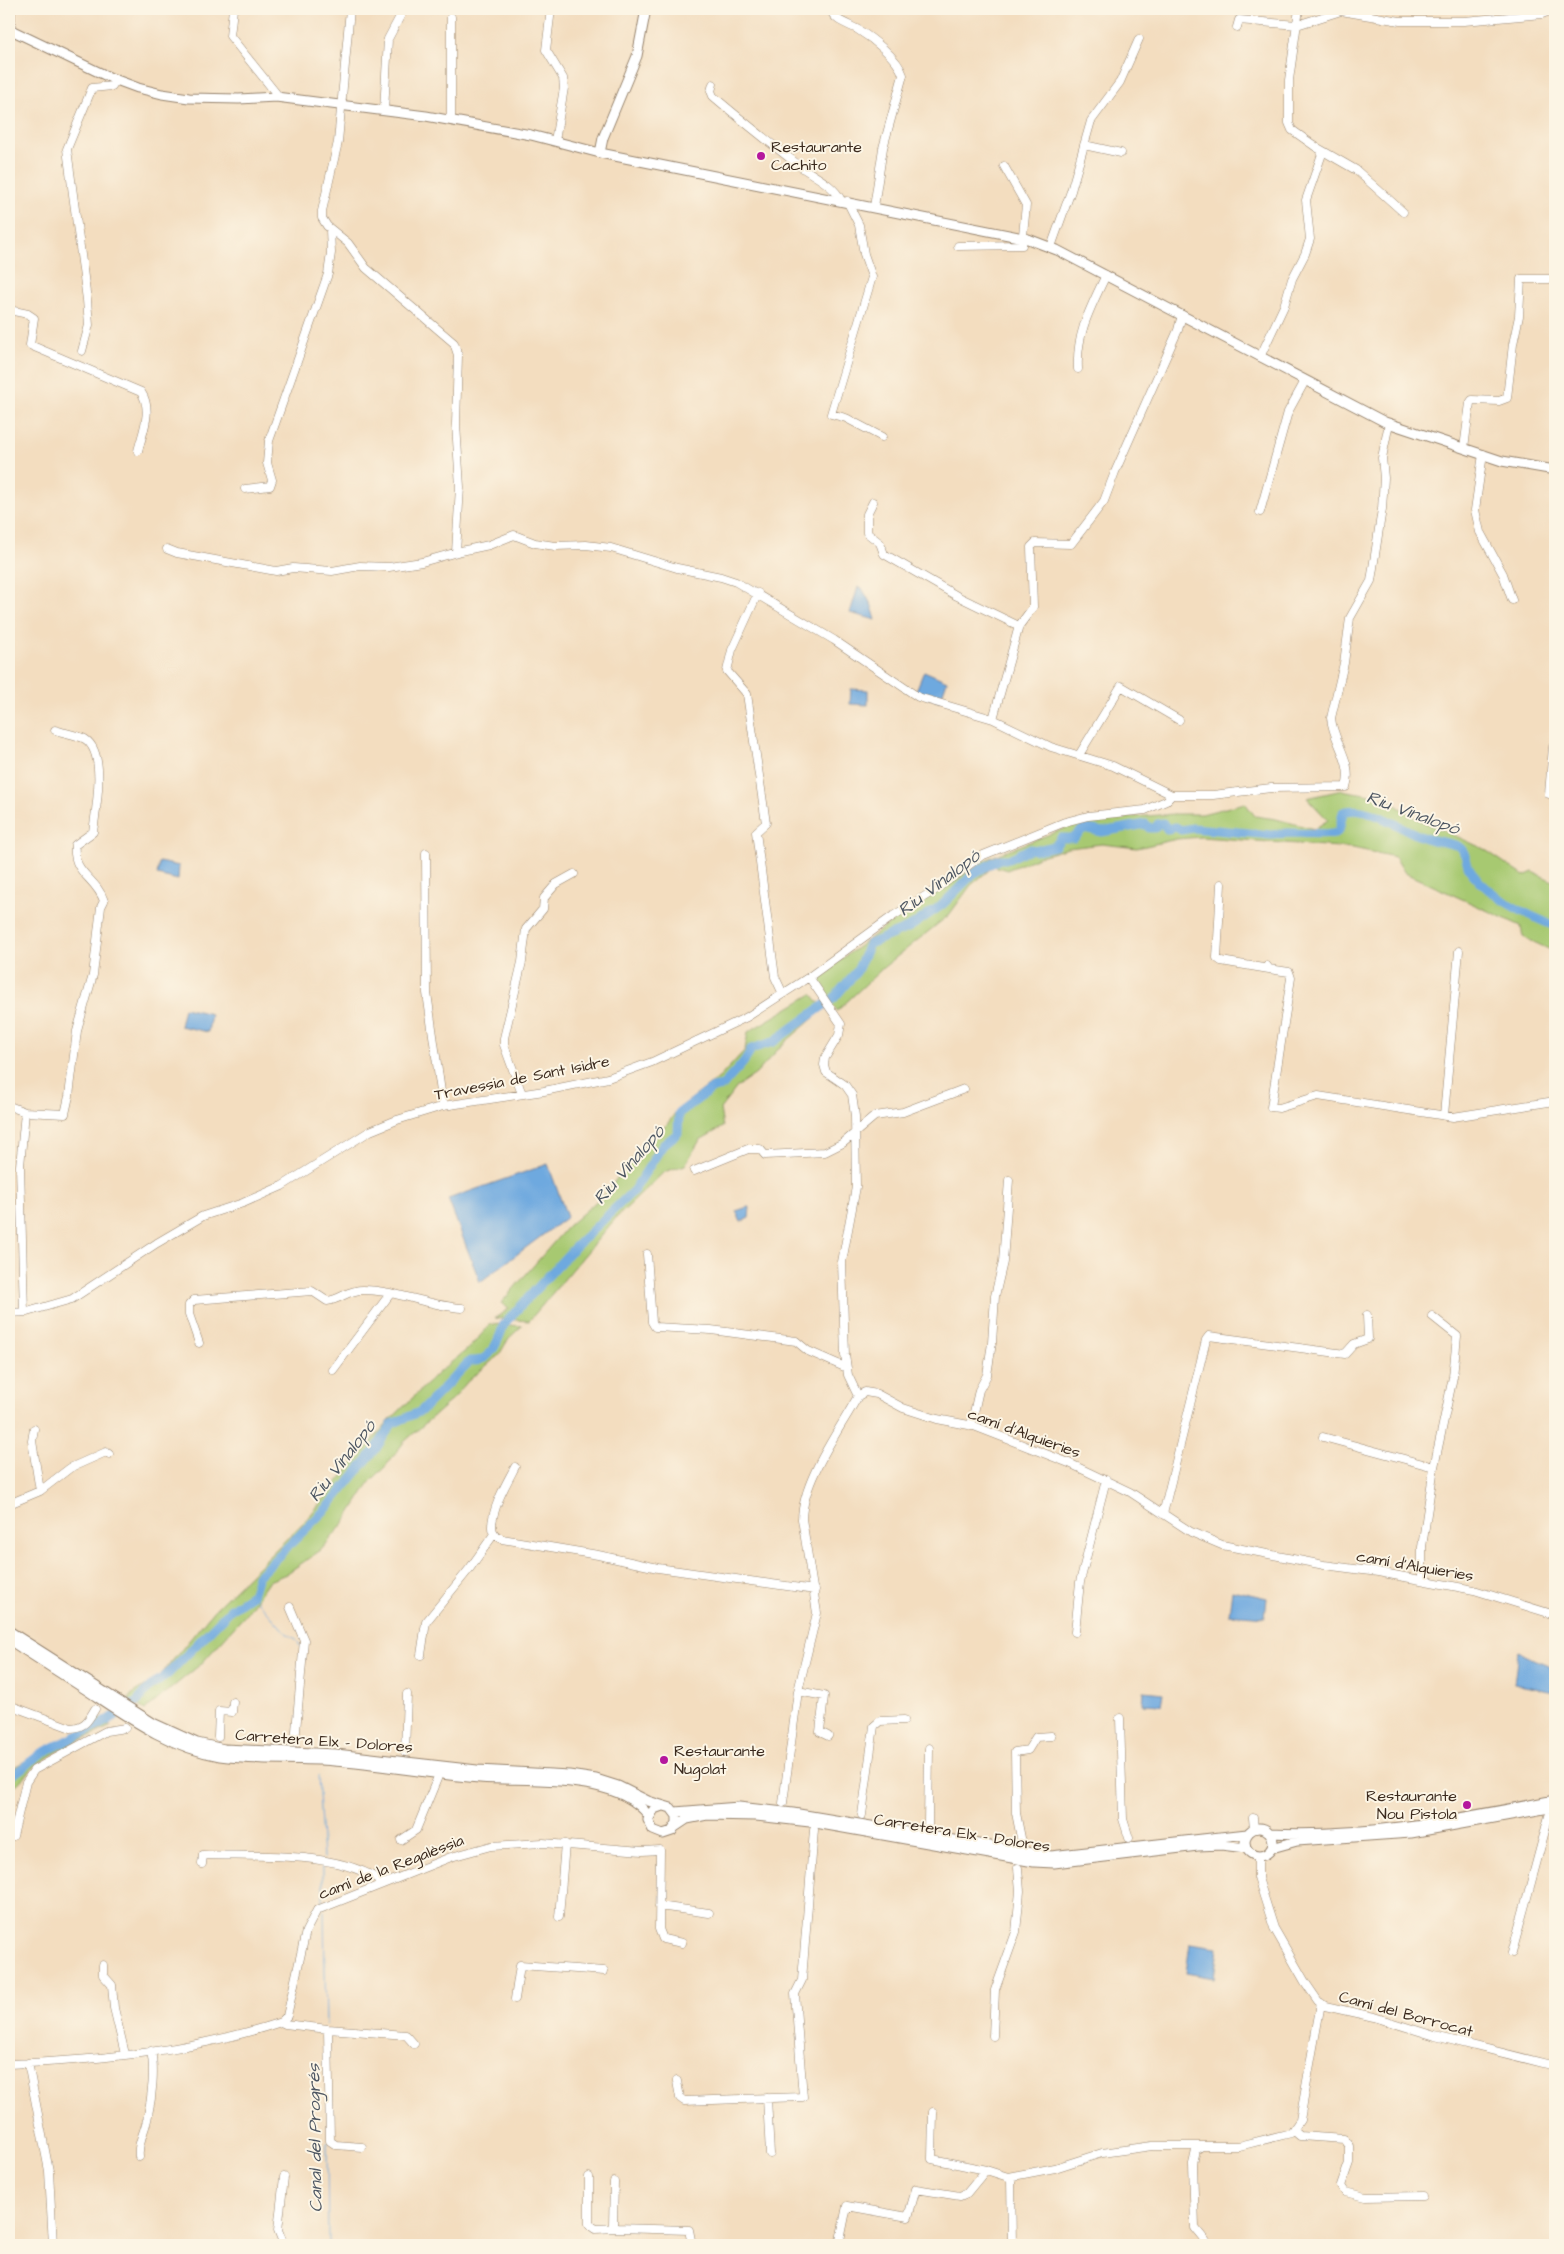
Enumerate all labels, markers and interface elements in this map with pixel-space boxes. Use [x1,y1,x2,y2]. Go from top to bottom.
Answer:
place label: Restaurante Cachito [771,136,862,176]
marker: Restaurante Cachito [755,150,767,162]
water label: Riu Vinalopó [1363,785,1465,842]
water label: Riu Vinalopó [893,843,987,922]
street label: Travessia de Sant Isidre [433,1050,612,1106]
water label: Riu Vinalopó [588,1119,672,1210]
street label: camí d'Alquieries [965,1402,1083,1464]
water label: Riu Vinalopó [302,1414,383,1507]
street label: camí d'Alquieries [1355,1545,1475,1587]
street label: Carretera Elx - Dolores [234,1724,414,1758]
place label: Restaurante Nugolat [674,1740,765,1781]
marker: Restaurante Nugolat [658,1754,670,1766]
place label: Restaurante Nou Pistola [1366,1785,1457,1825]
marker: Restaurante Nou Pistola [1461,1799,1473,1811]
street label: Carretera Elx - Dolores [872,1808,1052,1858]
street label: camí de la Regalèssia [315,1829,467,1906]
street label: Camí del Borrocat [1336,1985,1476,2043]
water label: Canal del Progrés [301,2063,330,2213]

